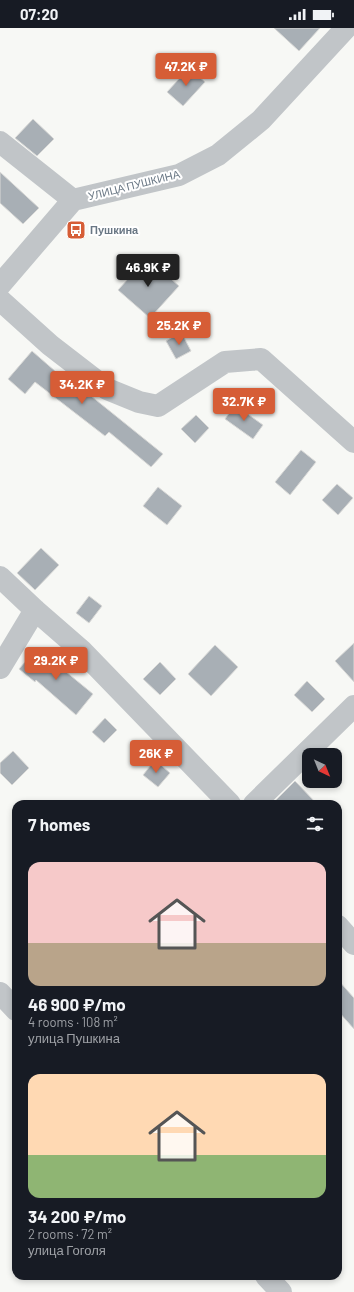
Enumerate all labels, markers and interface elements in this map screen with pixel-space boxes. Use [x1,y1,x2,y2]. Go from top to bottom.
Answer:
text: 07:20 [20,5,58,23]
pin: 47.2K ₽ [149,53,223,87]
text: 47.2K ₽ [164,58,208,74]
street label: УЛИЦА ПУШКИНА [87,167,182,202]
bus stop icon: Пушкина [65,219,87,241]
place label: Пушкина [90,223,139,236]
pin: 46.9K ₽ [111,254,185,288]
text: 46.9K ₽ [125,259,171,275]
pin: 25.2K ₽ [142,312,216,346]
text: 25.2K ₽ [157,317,201,333]
pin: 34.2K ₽ [45,371,119,405]
text: 34.2K ₽ [59,376,105,392]
pin: 32.7K ₽ [207,388,281,422]
text: 32.7K ₽ [222,393,266,409]
pin: 29.2K ₽ [19,647,93,681]
text: 29.2K ₽ [34,652,78,668]
pin: 26K ₽ [128,740,184,774]
text: 26K ₽ [139,745,173,761]
north arrow [302,748,342,788]
map controls [302,748,342,788]
icon: filters [304,813,326,835]
text: 7 homes [28,814,90,834]
icon: home [141,888,213,960]
text: 46 900 ₽/mo [28,994,126,1014]
text: 4 rooms · 108 m² [28,1014,118,1030]
text: улица Пушкина [28,1030,120,1046]
icon: home [141,1100,213,1172]
text: 34 200 ₽/mo [28,1206,126,1226]
text: 2 rooms · 72 m² [28,1226,112,1242]
text: улица Гоголя [28,1242,106,1258]

